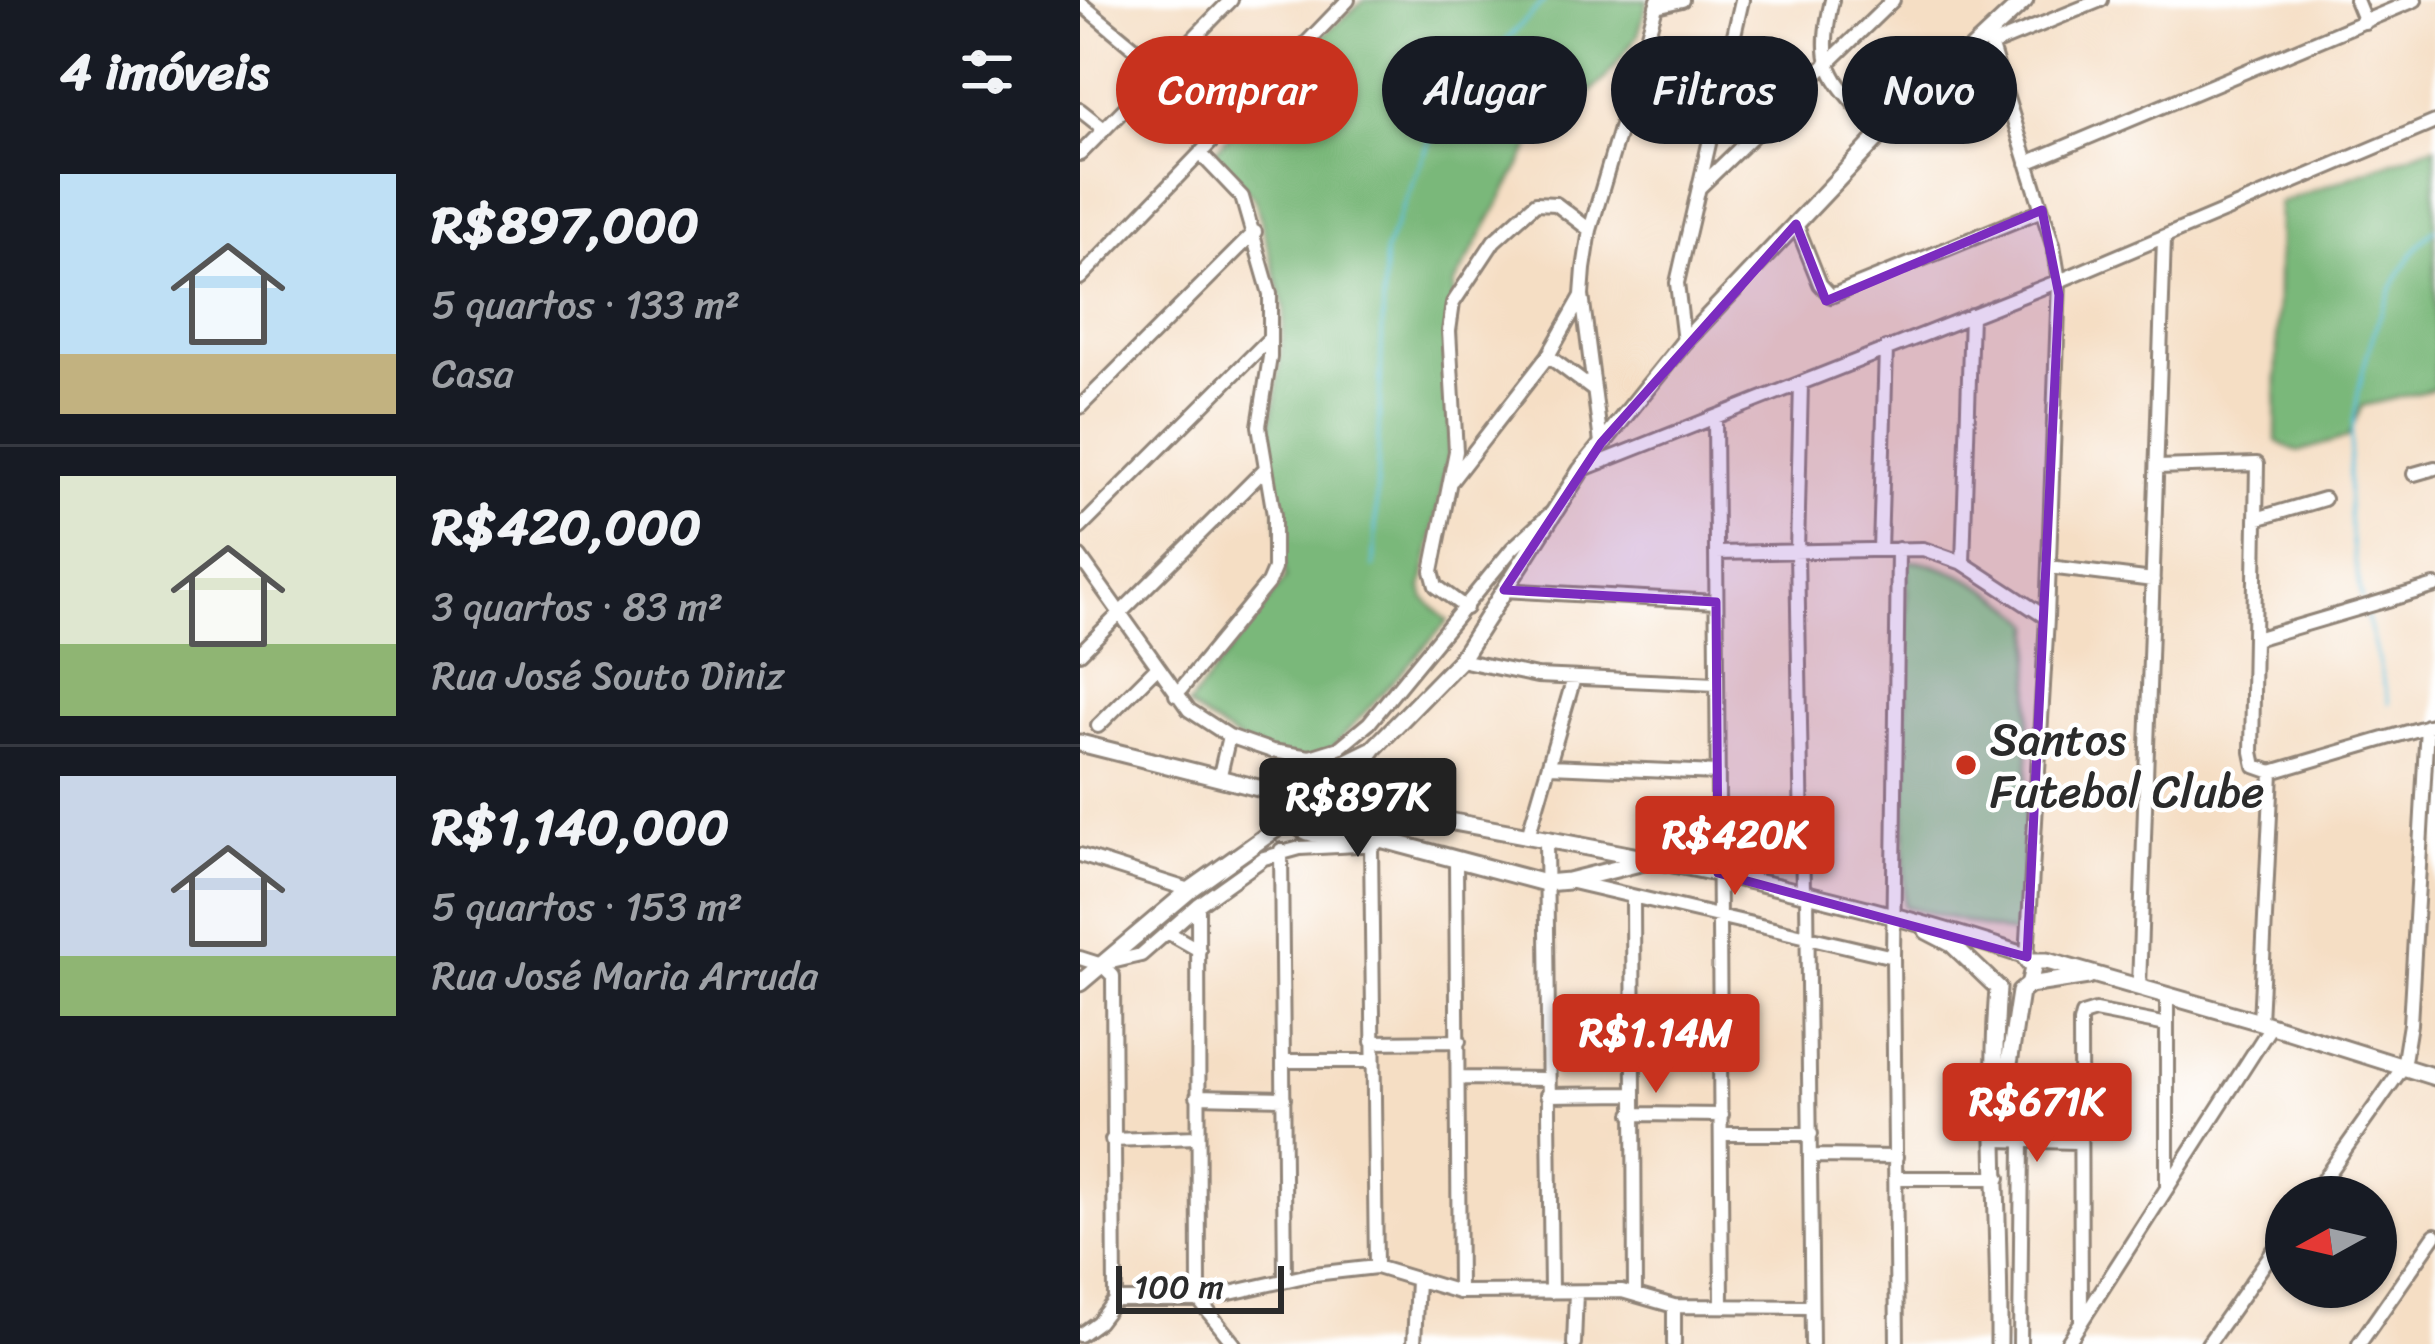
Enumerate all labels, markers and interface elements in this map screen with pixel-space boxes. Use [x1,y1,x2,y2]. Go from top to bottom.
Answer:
text: 4 imóveis [60,27,269,117]
chip: Comprar [1116,36,1358,144]
chip: Alugar [1382,36,1587,144]
chip: Filtros [1611,36,1818,144]
chip: Novo [1842,36,2017,144]
icon: filters [954,39,1020,105]
text: R$897,000 [432,180,699,270]
icon: home [156,222,300,366]
text: 5 quartos · 133 m² [432,270,740,339]
text: Casa [432,339,513,408]
text: R$420,000 [432,482,701,572]
icon: home [156,524,300,668]
text: 3 quartos · 83 m² [432,572,723,641]
text: Rua José Souto Diniz [432,641,785,710]
place label: Santos Futebol Clube [1990,700,2264,832]
marker: Santos Futebol Clube [1953,752,1979,778]
pin: R$897K [1260,758,1456,860]
text: R$897K [1286,762,1430,831]
text: R$1,140,000 [432,782,729,872]
pin: R$420K [1637,796,1833,898]
text: R$420K [1662,800,1808,869]
icon: home [156,824,300,968]
text: 5 quartos · 153 m² [432,872,743,941]
text: Rua José Maria Arruda [432,941,818,1010]
pin: R$1.14M [1545,994,1767,1096]
text: R$1.14M [1580,998,1732,1067]
pin: R$671K [1939,1063,2135,1165]
text: R$671K [1970,1067,2104,1136]
north arrow [2265,1176,2397,1308]
map controls [2265,1176,2397,1308]
text: 100 m [1134,1258,1224,1316]
scale bar [1116,1260,1284,1313]

